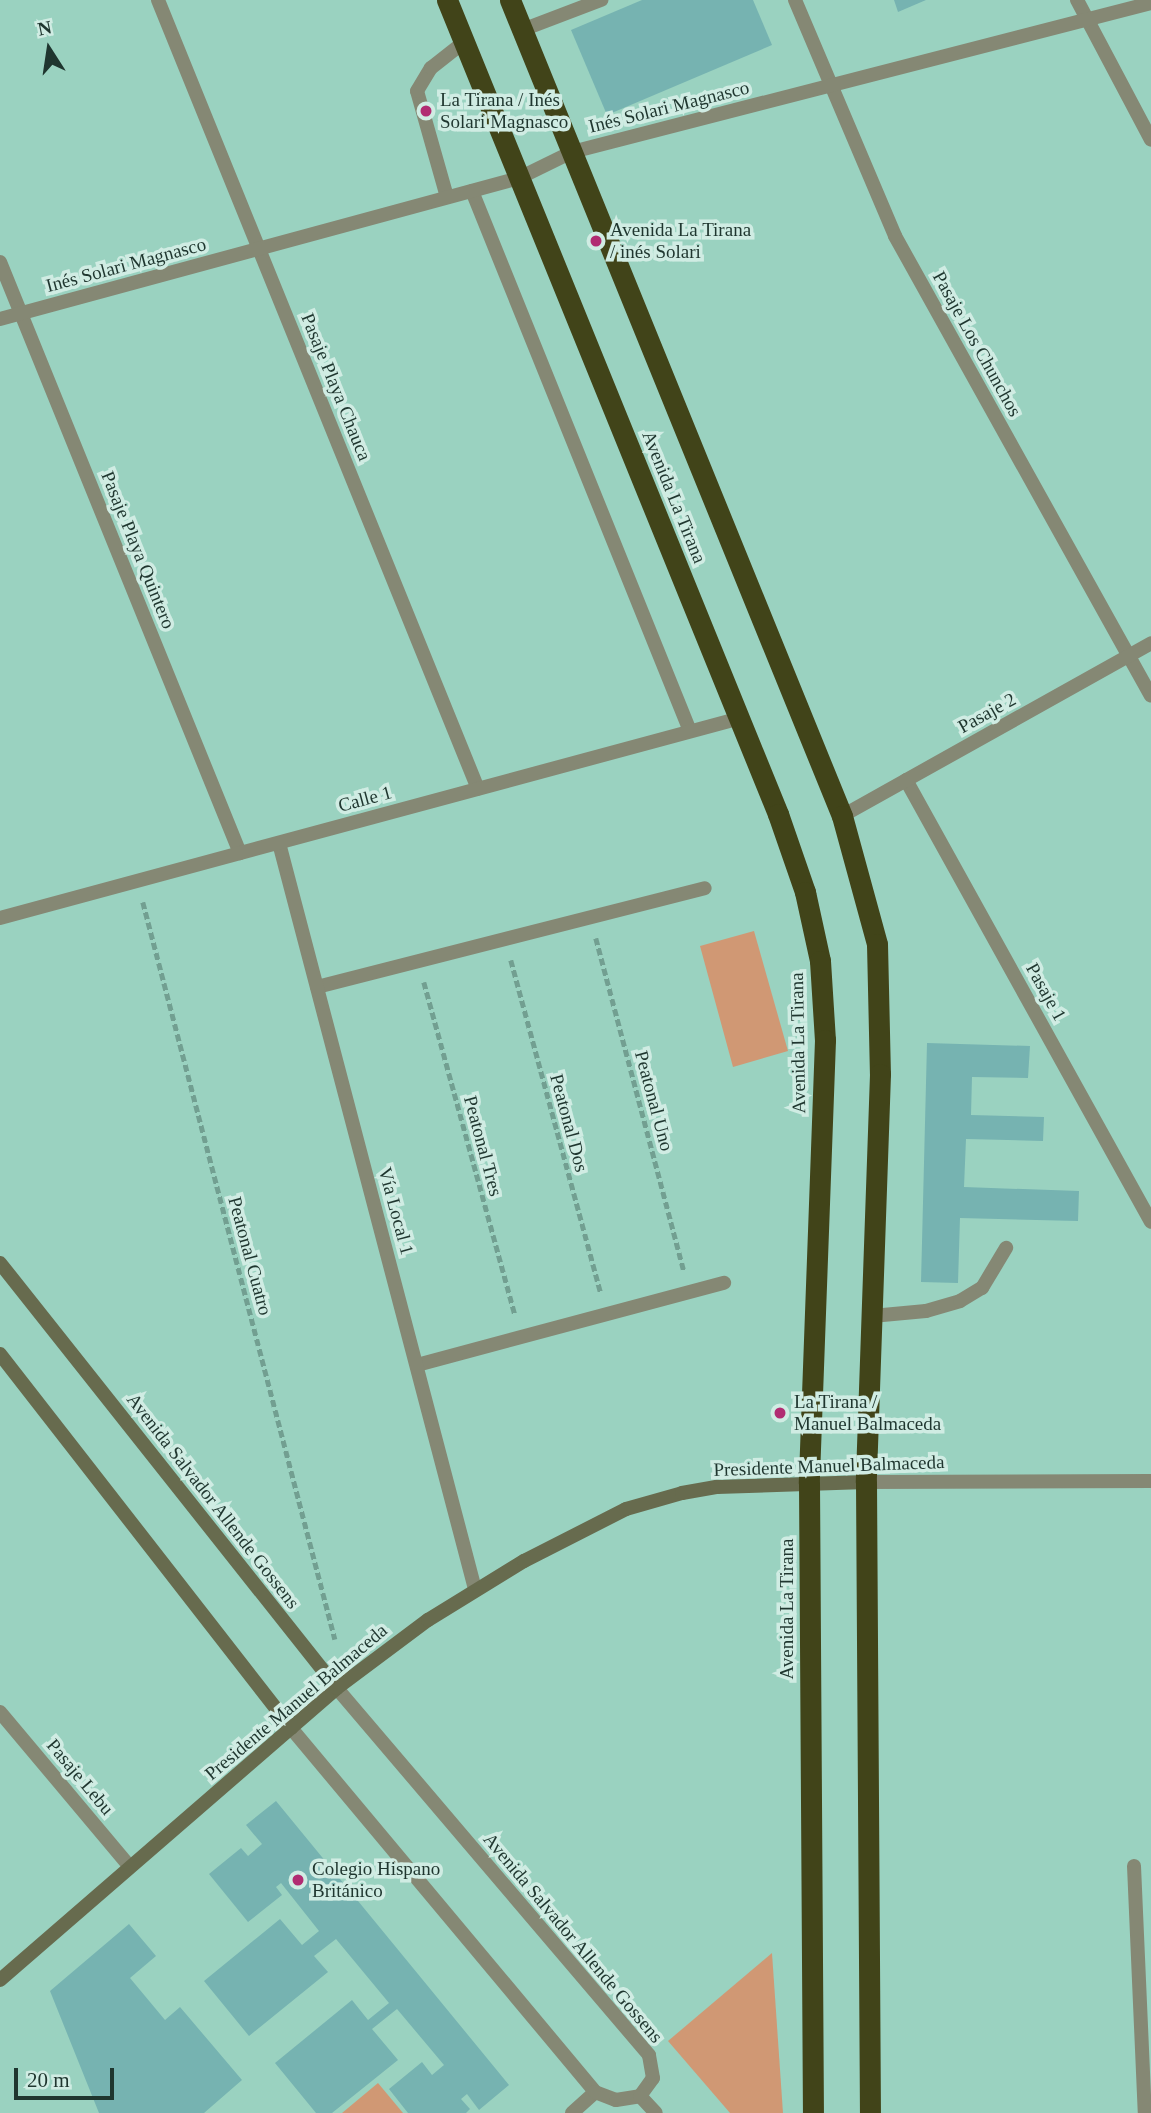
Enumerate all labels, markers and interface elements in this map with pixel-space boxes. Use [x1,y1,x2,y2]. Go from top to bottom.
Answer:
north arrow [14,14,84,84]
text: N [36,16,53,40]
street label: Inés Solari Magnasco [586,76,752,138]
place label: La Tirana / Inés Solari Magnasco [440,89,568,133]
marker: La Tirana / Inés Solari Magnasco [418,103,434,119]
place label: Avenida La Tirana / inés Solari [610,219,751,263]
street label: Inés Solari Magnasco [44,233,208,297]
marker: Avenida La Tirana / inés Solari [588,233,604,249]
street label: Pasaje Los Chunchos [928,267,1026,421]
street label: Pasaje Playa Chauca [296,310,376,464]
street label: Avenida La Tirana [637,427,711,567]
street label: Pasaje Playa Quintero [96,468,180,632]
street label: Pasaje 2 [954,688,1020,738]
street label: Calle 1 [336,781,394,817]
street label: Pasaje 1 [1021,959,1071,1025]
street label: Avenida La Tirana [785,972,811,1114]
street label: Peatonal Uno [630,1048,678,1154]
street label: Peatonal Dos [545,1071,593,1175]
street label: Peatonal Tres [459,1093,507,1199]
street label: Vía Local 1 [373,1165,419,1257]
street label: Peatonal Cuatro [223,1194,277,1318]
street label: Avenida Salvador Allende Gossens [121,1388,305,1614]
place label: La Tirana / Manuel Balmaceda [794,1391,941,1435]
marker: La Tirana / Manuel Balmaceda [772,1405,788,1421]
street label: Presidente Manuel Balmaceda [713,1451,945,1481]
street label: Avenida La Tirana [776,1538,798,1680]
street label: Presidente Manuel Balmaceda [200,1619,392,1785]
street label: Pasaje Lebu [42,1734,118,1820]
street label: Avenida Salvador Allende Gossens [478,1828,668,2048]
place label: Colegio Hispano Británico [312,1858,440,1902]
marker: Colegio Hispano Británico [290,1872,306,1888]
scale bar [18,2054,117,2098]
text: 20 m [27,2068,70,2092]

